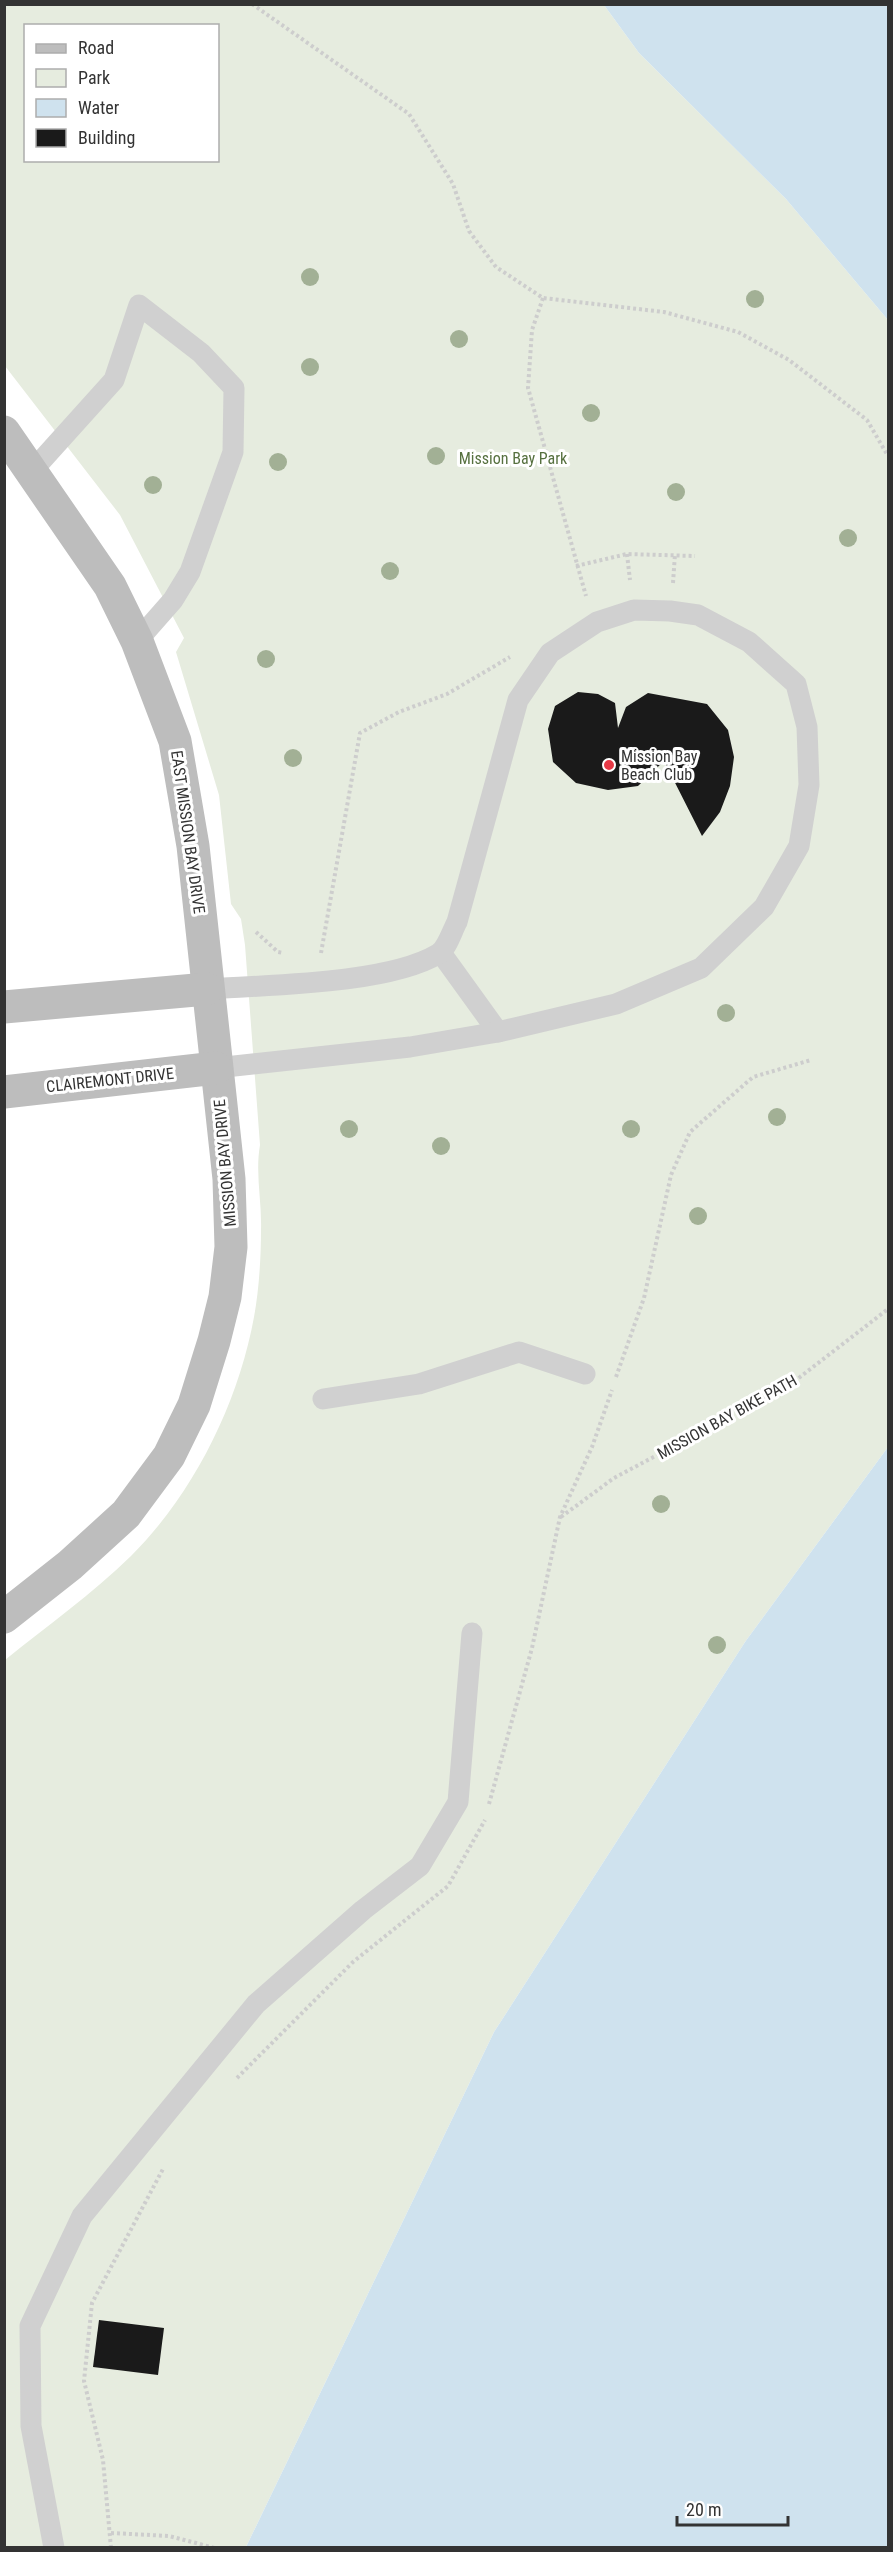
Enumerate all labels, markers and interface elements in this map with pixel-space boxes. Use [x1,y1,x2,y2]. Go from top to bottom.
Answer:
legend [24,24,219,162]
text: Road [78,37,114,58]
text: Park [78,67,110,88]
text: Water [78,97,120,118]
text: Building [78,127,135,148]
park label: Mission Bay Park [459,449,568,468]
place label: Mission Bay Beach Club [621,747,698,784]
street label: EAST MISSION BAY DRIVE [167,749,209,915]
marker: Mission Bay Beach Club [602,758,616,772]
street label: CLAIREMONT DRIVE [45,1064,175,1096]
street label: MISSION BAY DRIVE [210,1099,240,1227]
street label: MISSION BAY BIKE PATH [654,1371,800,1463]
scale bar [677,2489,788,2527]
text: 20 m [686,2499,721,2520]

